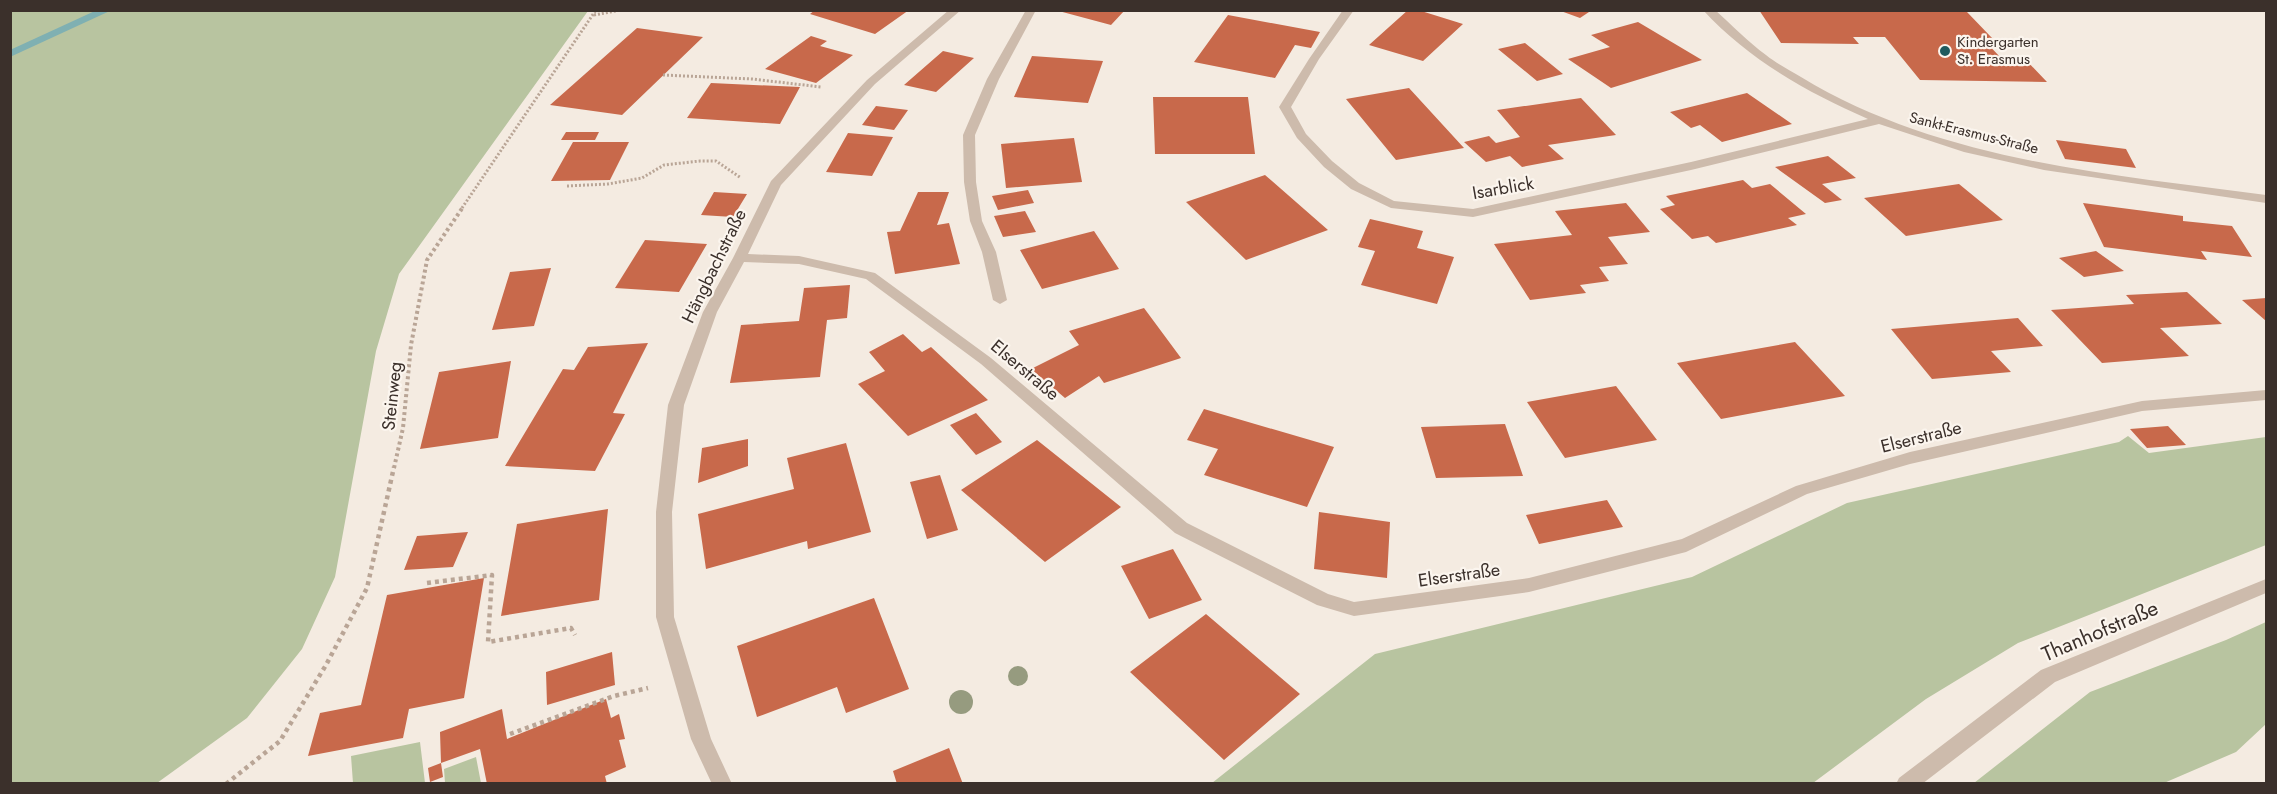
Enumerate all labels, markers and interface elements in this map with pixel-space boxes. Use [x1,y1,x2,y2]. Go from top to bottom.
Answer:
place label: Kindergarten St. Erasmus [1957,31,2039,70]
marker: Kindergarten St. Erasmus [1938,44,1952,58]
street label: Sankt-Erasmus-Straße [1907,106,2041,160]
street label: Isarblick [1470,170,1536,206]
street label: Hängbachstraße [675,205,753,327]
street label: Elserstraße [985,333,1065,407]
street label: Steinweg [375,360,409,432]
street label: Elserstraße [1878,414,1964,460]
street label: Elserstraße [1416,556,1502,594]
street label: Thanhofstraße [2037,593,2163,669]

